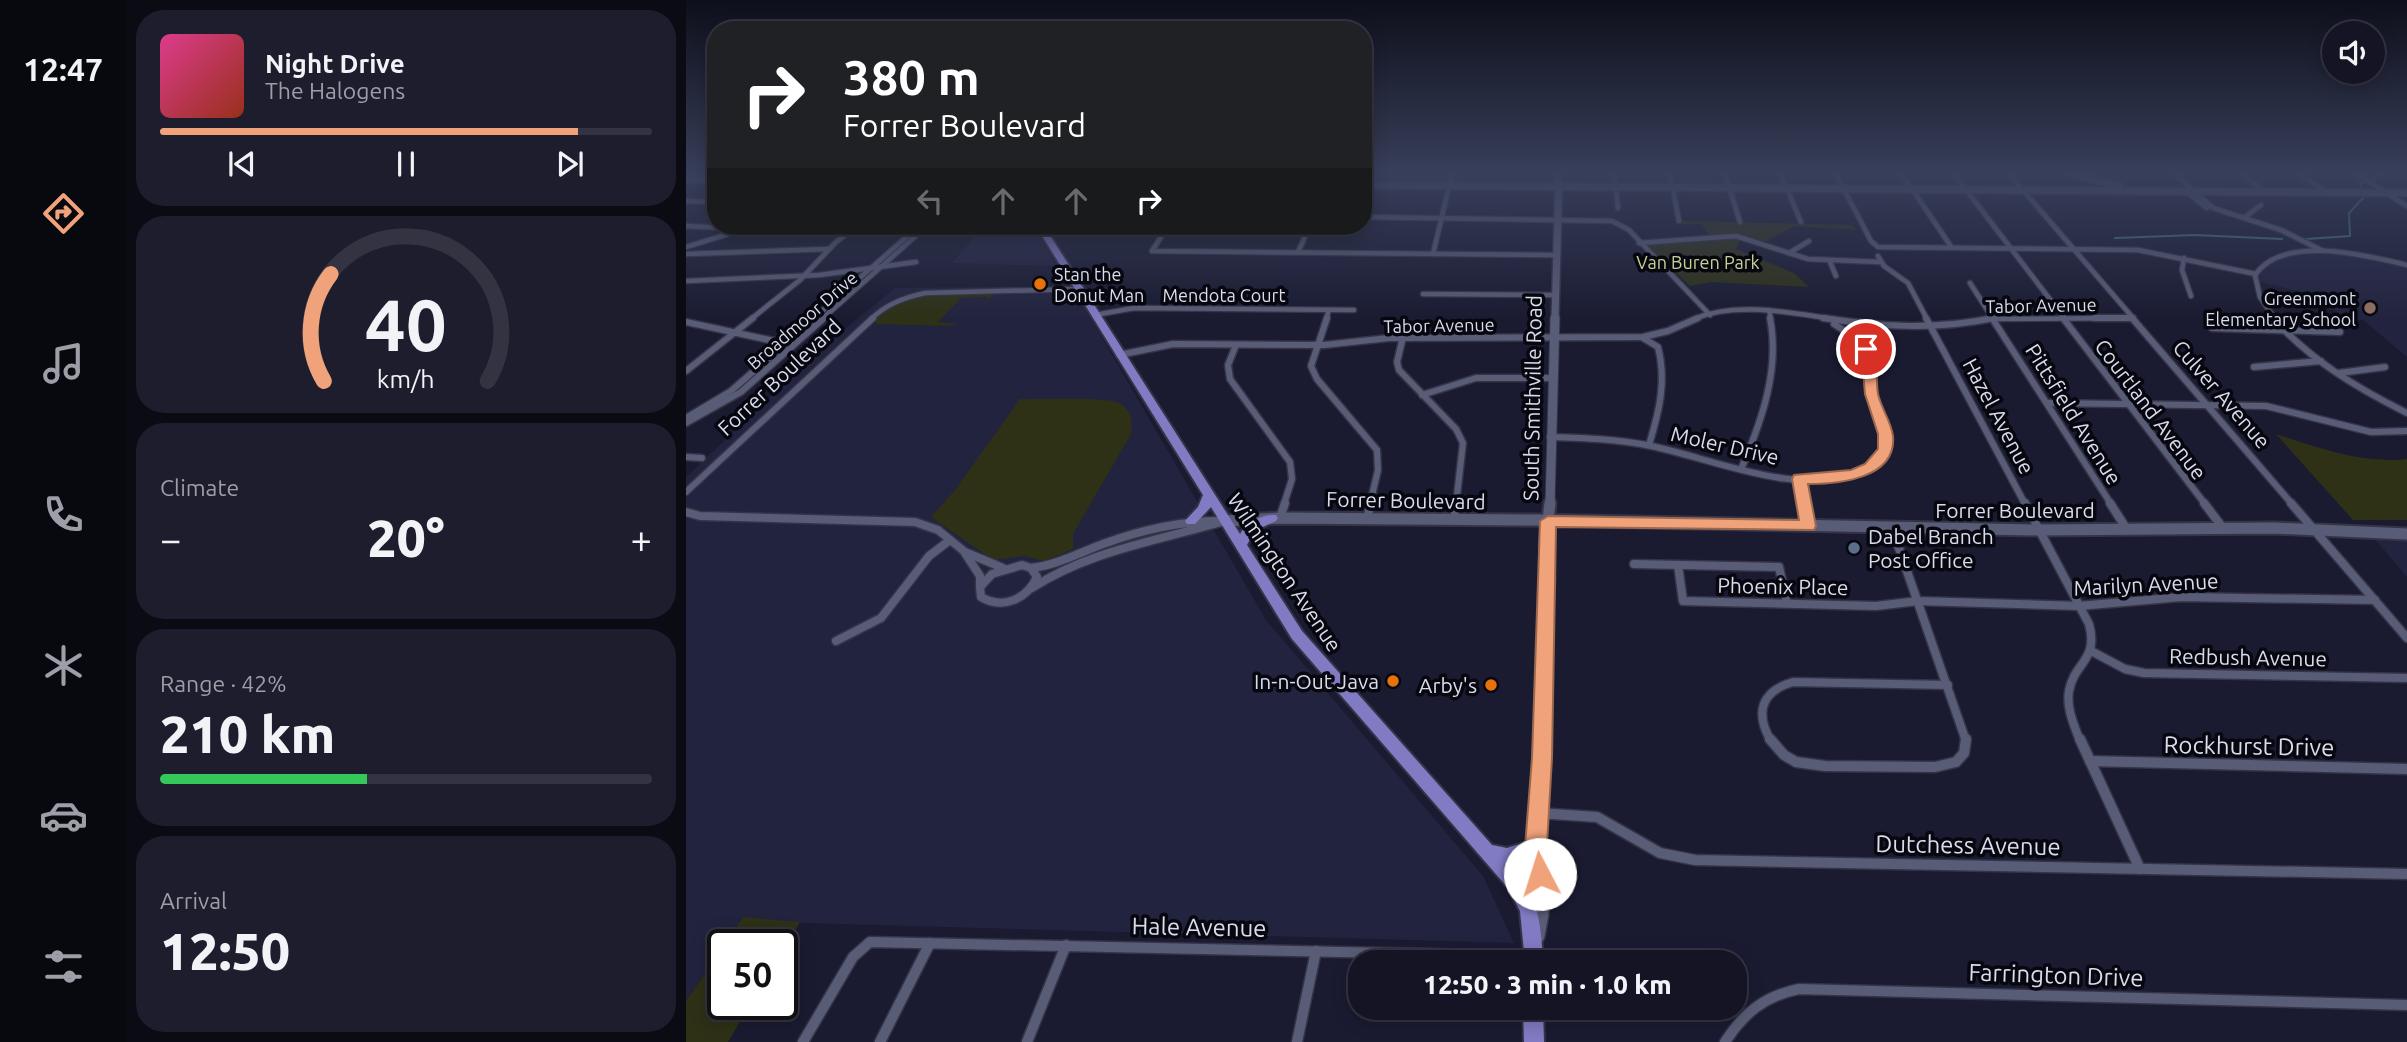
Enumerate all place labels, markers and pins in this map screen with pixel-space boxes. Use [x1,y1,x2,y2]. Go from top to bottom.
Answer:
place label: Stan the Donut Man [1054,264,1144,305]
marker: Stan the Donut Man [1032,276,1048,292]
place label: Greenmont Elementary School [2205,288,2356,329]
marker: Greenmont Elementary School [2362,300,2378,316]
pin [1836,319,1896,379]
place label: Dabel Branch Post Office [1868,524,1994,572]
marker: Dabel Branch Post Office [1846,540,1862,556]
place label: In-n-Out Java [1254,669,1379,693]
marker: In-n-Out Java [1385,673,1401,689]
place label: Arby's [1419,673,1477,697]
marker: Arby's [1483,677,1499,693]

